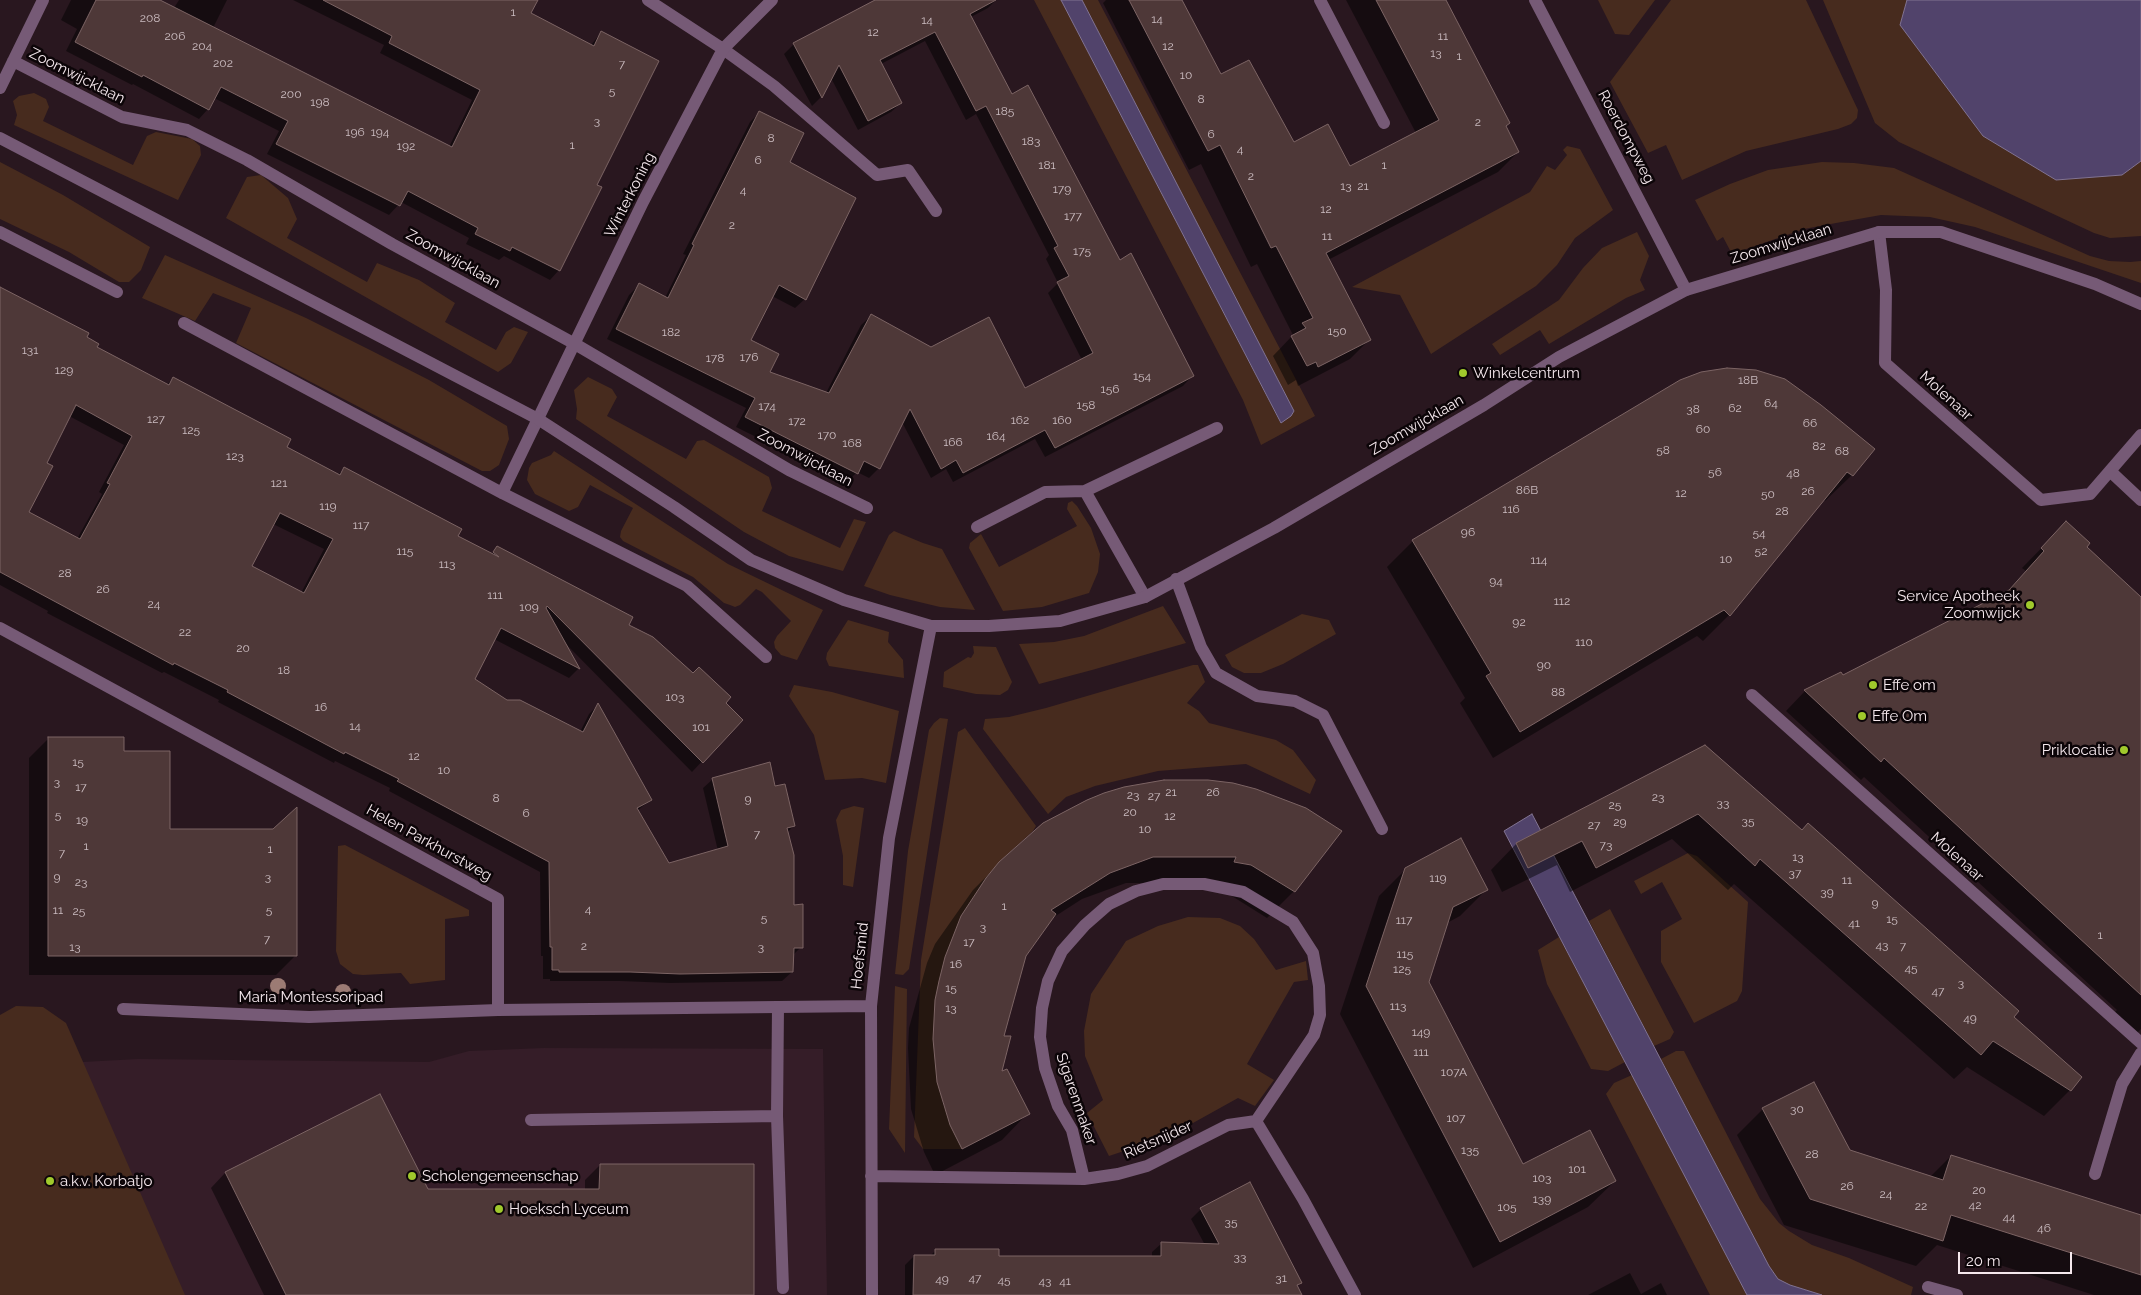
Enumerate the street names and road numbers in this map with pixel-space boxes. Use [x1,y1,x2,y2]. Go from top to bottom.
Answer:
street label: Zoomwijcklaan [26,44,128,108]
street label: Roerdompweg [1594,87,1658,187]
street label: Winterkoning [601,149,659,241]
street label: Zoomwijcklaan [1728,220,1834,268]
street label: Zoomwijcklaan [403,226,503,292]
street label: Molenaar [1916,367,1976,425]
street label: Zoomwijcklaan [1367,391,1467,459]
street label: Zoomwijcklaan [754,425,856,491]
street label: Helen Parkhurstweg [363,801,495,885]
street label: Molenaar [1927,828,1987,886]
street label: Hoefsmid [848,922,872,990]
street label: Maria Montessoripad [239,988,383,1006]
street label: Sigarenmaker [1052,1051,1100,1147]
street label: Rietsnijder [1121,1117,1195,1163]

